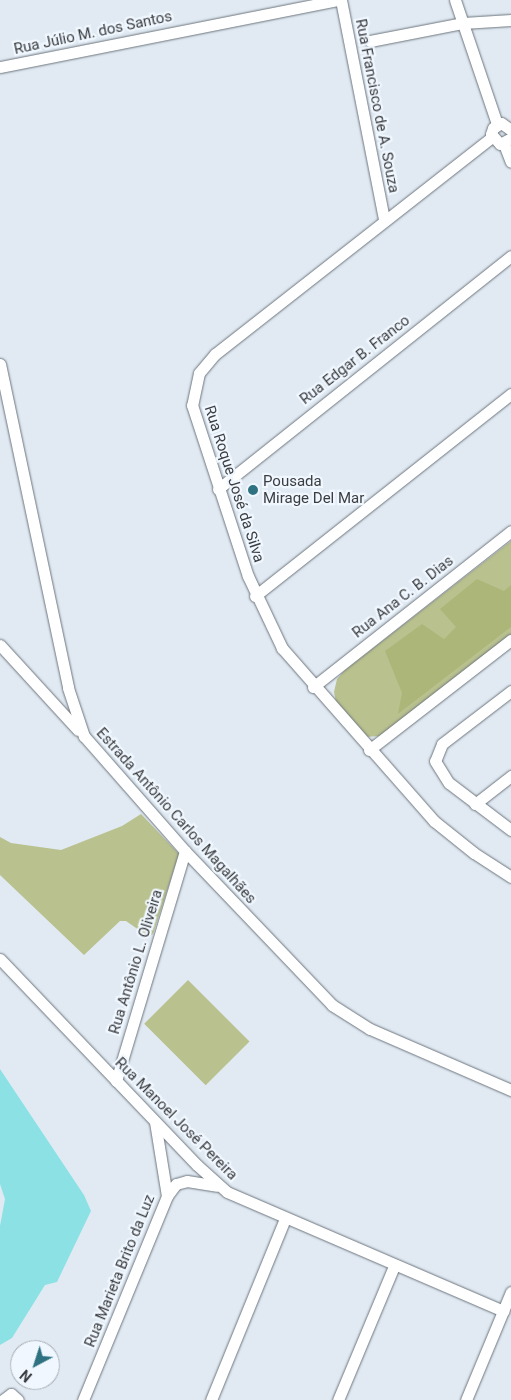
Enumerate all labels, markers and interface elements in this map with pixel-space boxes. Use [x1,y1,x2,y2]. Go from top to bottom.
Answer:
street label: Rua Júlio M. dos Santos [12,7,174,59]
street label: Rua Francisco de A. Souza [351,17,403,195]
street label: Rua Edgar B. Franco [297,312,413,408]
street label: Rua Roque José da Silva [200,403,268,565]
place label: Pousada Mirage Del Mar [263,472,364,507]
marker: Pousada Mirage Del Mar [247,484,259,496]
street label: Rua Ana C. B. Dias [349,552,457,642]
street label: Estrada Antônio Carlos Magalhães [92,724,260,908]
street label: Rua Antônio L. Oliveira [105,888,167,1036]
street label: Rua Manoel José Pereira [111,1054,241,1184]
street label: Rua Marieta Brito da Luz [81,1192,159,1350]
north arrow [10,1340,60,1390]
text: N [17,1366,35,1385]

